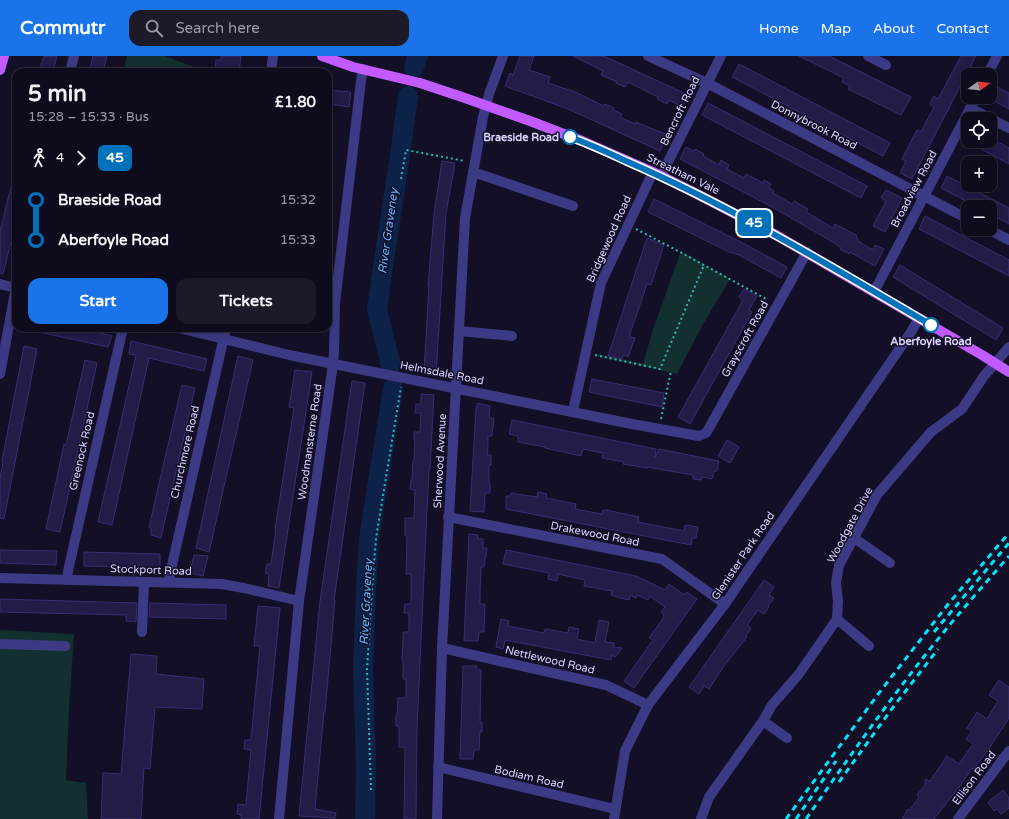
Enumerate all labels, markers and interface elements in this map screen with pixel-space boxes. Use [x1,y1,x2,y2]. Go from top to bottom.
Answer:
search box [129,10,409,46]
text: Commutr [20,17,105,39]
icon: search [143,17,165,39]
text: Search here [175,19,260,37]
text: Home [759,20,799,37]
text: Map [821,20,851,37]
text: About [873,20,915,37]
text: Contact [937,20,989,37]
north arrow [961,68,997,104]
map controls [961,68,997,236]
street label: Bencroft Road [658,74,702,148]
text: 5 min [28,81,87,107]
text: £1.80 [275,93,316,111]
street label: Donnybrook Road [769,98,859,152]
text: 15:28 – 15:33 · Bus [28,109,149,125]
button: locate [961,112,997,148]
marker: Braeside Road [562,129,578,145]
place label: Braeside Road [483,131,559,144]
icon: walk [28,147,50,169]
icon: forward [70,147,92,169]
street label: Broadview Road [888,148,940,230]
text: 45 [106,149,124,166]
text: 4 [56,150,64,166]
street label: Streatham Vale [645,151,721,197]
button: + [961,156,997,192]
water label: River Graveney [375,186,401,275]
text: Braeside Road [58,191,161,209]
text: 15:32 [280,192,316,208]
street label: Bridgewood Road [584,193,634,285]
button: − [961,200,997,236]
line badge: 45 [736,210,772,236]
text: 45 [745,214,763,231]
text: Aberfoyle Road [58,231,169,249]
text: 15:33 [280,232,316,248]
button: Start [28,278,168,324]
button: Tickets [176,278,316,324]
street label: Grayscroft Road [719,299,771,379]
marker: Aberfoyle Road [923,317,939,333]
place label: Aberfoyle Road [890,335,972,349]
street label: Helmsdale Road [399,359,485,388]
street label: Woodmansterne Road [295,383,325,501]
street label: Churchmore Road [168,404,202,500]
street label: Greenock Road [67,410,97,492]
street label: Sherwood Avenue [431,413,449,509]
street label: Woodgate Drive [824,485,876,565]
street label: Glenister Park Road [709,509,777,602]
street label: Drakewood Road [550,519,641,549]
water label: River Graveney [357,557,375,645]
street label: Stockport Road [110,562,192,578]
street label: Nettlewood Road [504,643,596,677]
street label: Ellison Road [949,748,999,808]
street label: Bodiam Road [493,763,565,791]

